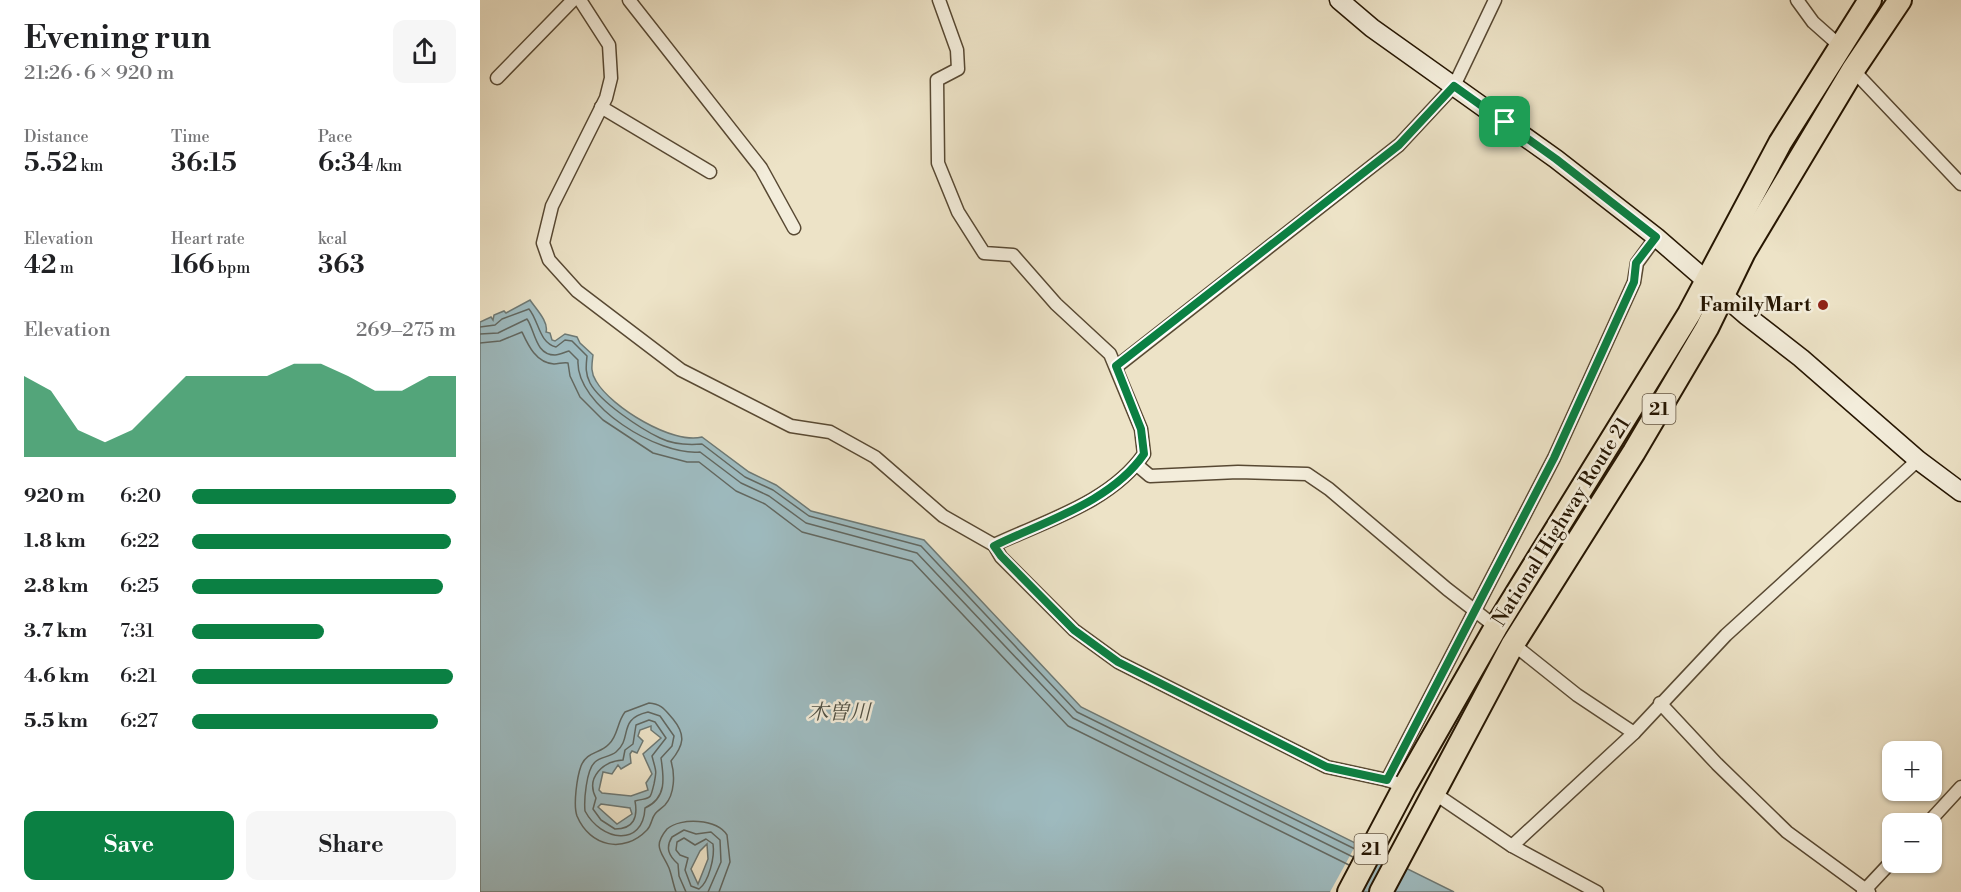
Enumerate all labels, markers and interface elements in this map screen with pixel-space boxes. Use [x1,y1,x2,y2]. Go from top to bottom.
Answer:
text: Evening run [24,18,211,59]
button: share [393,20,456,83]
text: 21:26 · 6 × 920 m [24,61,174,86]
pin [1479,96,1530,147]
icon: arrive [1488,105,1521,138]
text: Distance [24,127,89,147]
text: Time [171,127,210,147]
text: Pace [318,127,352,147]
text: 5.52 [24,147,78,179]
text: 36:15 [171,147,237,179]
text: 6:34 [318,147,373,179]
text: km [78,156,103,176]
text: /km [373,156,402,176]
text: Elevation [24,229,93,249]
text: Heart rate [171,229,245,249]
text: kcal [318,229,347,249]
text: 42 [24,249,57,281]
text: 166 [171,249,214,281]
text: 363 [318,249,365,281]
text: m [57,258,74,278]
text: bpm [214,258,250,278]
place label: FamilyMart [1700,293,1812,318]
marker: FamilyMart [1816,298,1830,312]
text: Elevation [24,318,111,343]
text: 269–275 m [356,318,456,343]
road number: 21 [1642,394,1676,424]
street label: National Highway Route 21 [1487,412,1637,631]
text: 920 m [24,484,85,509]
text: 6:20 [120,484,161,509]
text: 1.8 km [24,529,86,554]
text: 6:22 [120,529,159,554]
text: 2.8 km [24,574,88,599]
text: 6:25 [120,574,159,599]
text: 3.7 km [24,619,87,644]
text: 7:31 [120,619,154,644]
text: 4.6 km [24,664,89,689]
text: 6:21 [120,664,157,689]
water label: 木曽川 [808,700,872,726]
text: 5.5 km [24,709,88,734]
text: 6:27 [120,709,158,734]
map controls [1882,741,1942,873]
button: + [1882,741,1942,801]
button: Save [24,811,234,880]
button: Share [246,811,456,880]
button: − [1882,813,1942,873]
road number: 21 [1354,834,1388,864]

